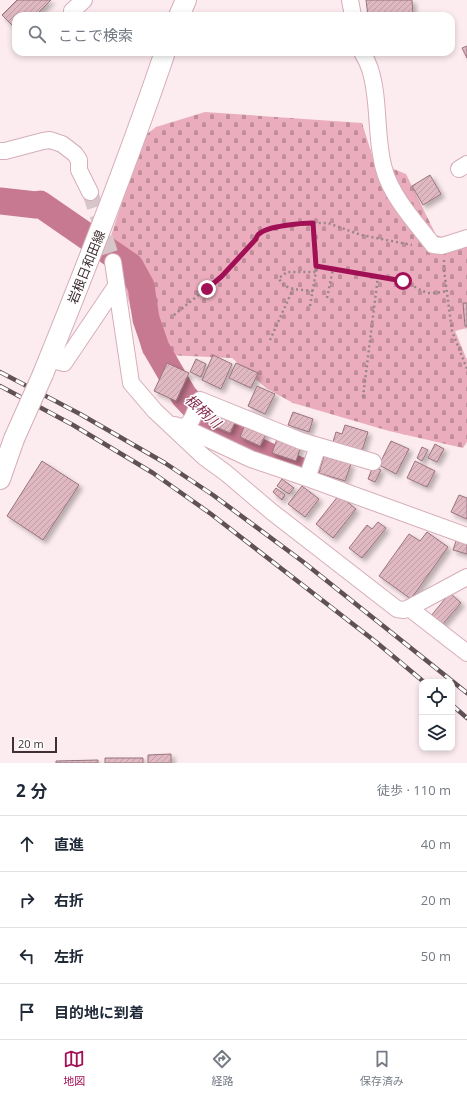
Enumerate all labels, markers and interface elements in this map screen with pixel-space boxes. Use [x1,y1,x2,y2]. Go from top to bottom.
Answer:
search box [12,12,455,56]
icon: search [26,23,48,45]
text: ここで検索 [58,25,133,45]
street label: 岩根日和田線 [63,227,109,307]
route start [394,272,412,290]
route end [198,280,216,298]
water label: 根柄川 [181,390,227,433]
map controls [419,679,455,751]
button: locate [419,679,455,715]
button: layers [419,715,455,751]
scale bar [12,735,57,754]
text: 20 m [18,736,44,751]
text: 2 分 [16,779,47,802]
text: 徒歩 · 110 m [377,781,451,799]
icon: ahead [16,833,38,855]
text: 直進 [54,834,84,854]
text: 40 m [421,835,451,853]
icon: right [16,889,38,911]
text: 右折 [54,890,84,910]
text: 20 m [421,891,451,909]
icon: left [16,945,38,967]
text: 左折 [54,946,84,966]
text: 50 m [421,947,451,965]
icon: arrive [16,1001,38,1023]
text: 目的地に到着 [54,1002,144,1022]
tab: 地図 [63,1048,85,1088]
tab: 経路 [211,1048,233,1088]
tab: 保存済み [360,1048,404,1088]

